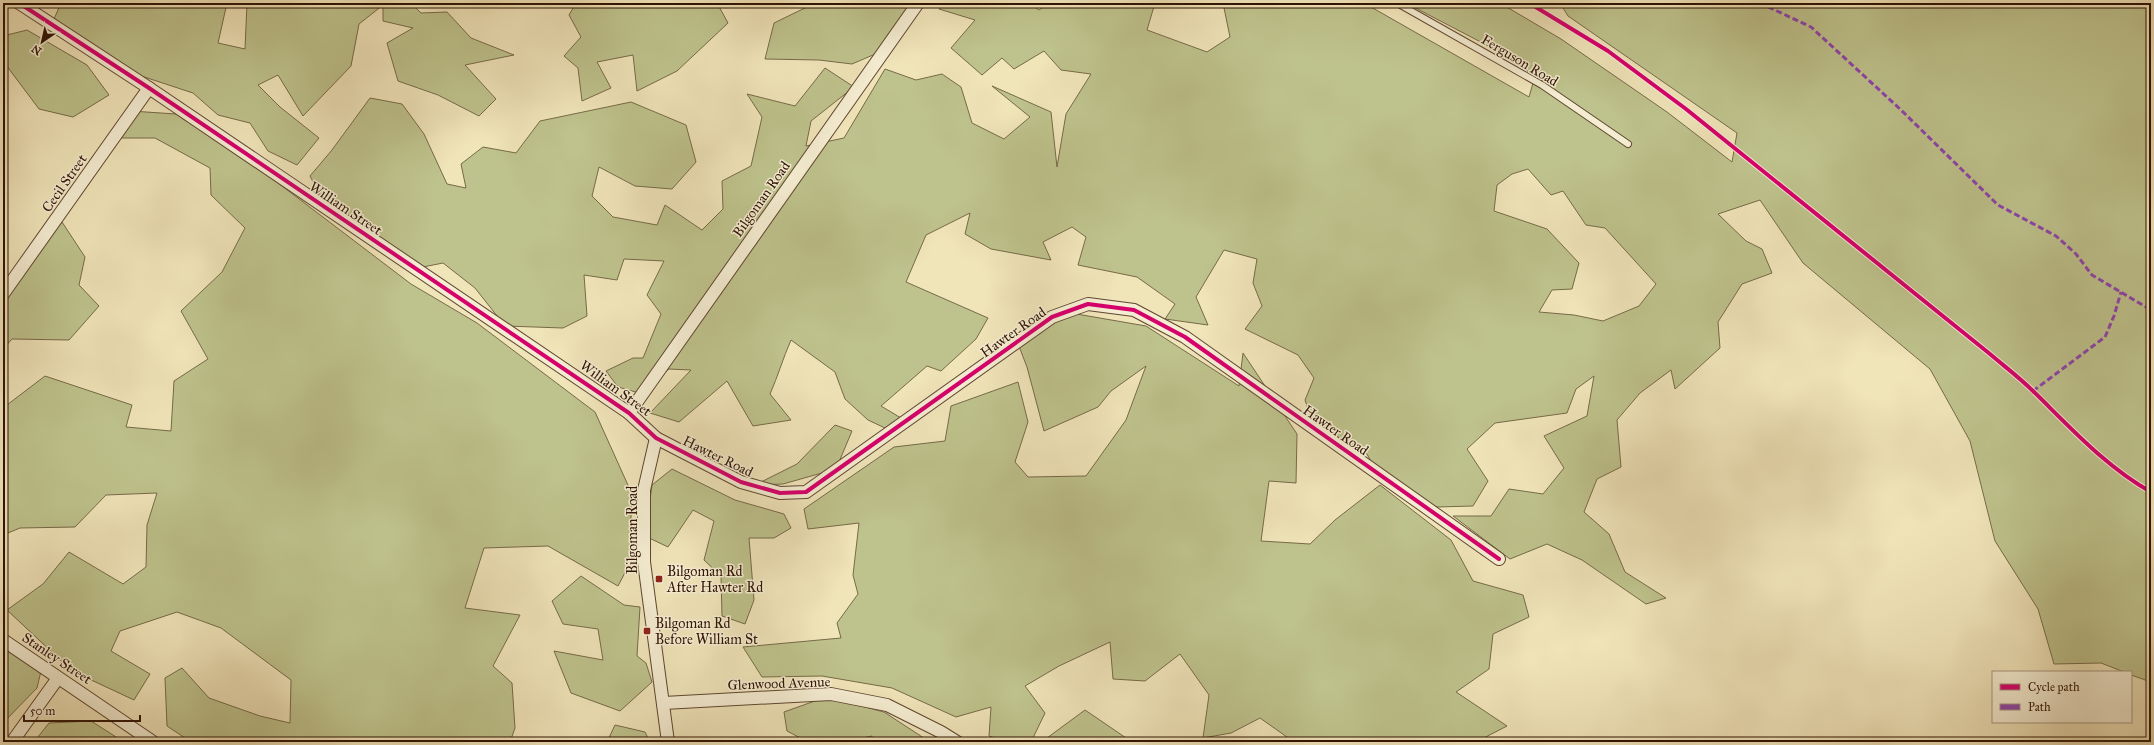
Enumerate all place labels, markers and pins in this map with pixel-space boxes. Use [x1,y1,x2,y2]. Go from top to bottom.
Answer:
place label: Bilgoman Rd After Hawter Rd [666,563,763,596]
marker: Bilgoman Rd After Hawter Rd [654,574,664,584]
place label: Bilgoman Rd Before William St [655,615,758,648]
marker: Bilgoman Rd Before William St [642,626,652,636]

